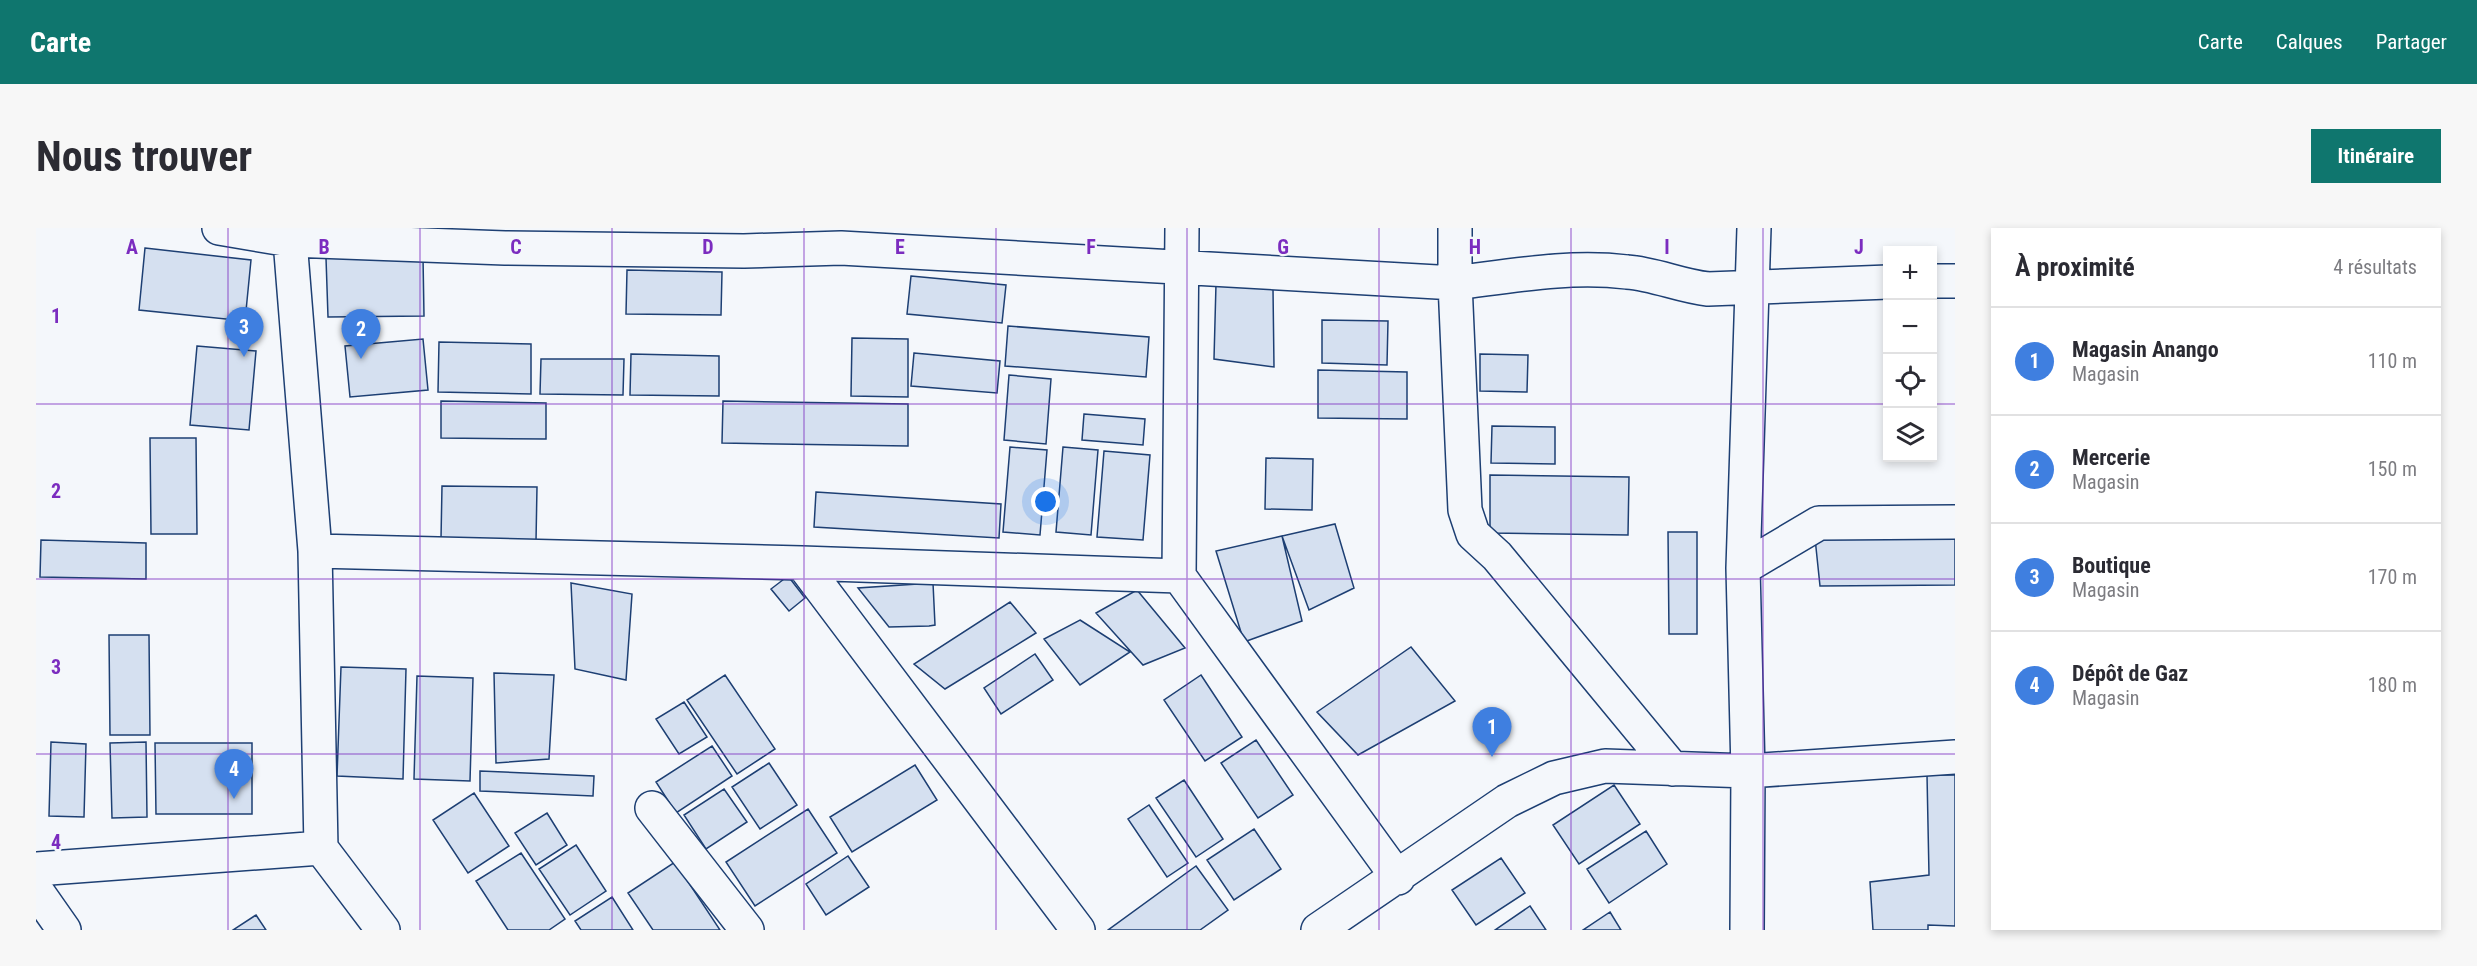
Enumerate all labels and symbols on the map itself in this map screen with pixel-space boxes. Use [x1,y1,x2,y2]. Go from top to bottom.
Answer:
text: A [126,235,138,259]
text: B [318,235,330,259]
text: C [510,235,522,259]
text: D [702,235,714,259]
text: E [895,235,905,259]
text: F [1086,235,1096,259]
text: G [1277,235,1289,259]
text: H [1469,235,1481,259]
text: I [1664,235,1670,259]
text: J [1854,235,1864,259]
text: 1 [51,304,61,328]
pin: 3 [224,308,264,357]
pin: 2 [342,310,380,359]
text: 2 [51,479,61,503]
your location [1031,487,1060,516]
text: 3 [51,655,61,679]
pin: 1 [1472,708,1512,757]
pin: 4 [214,750,254,799]
text: 4 [51,830,61,854]

